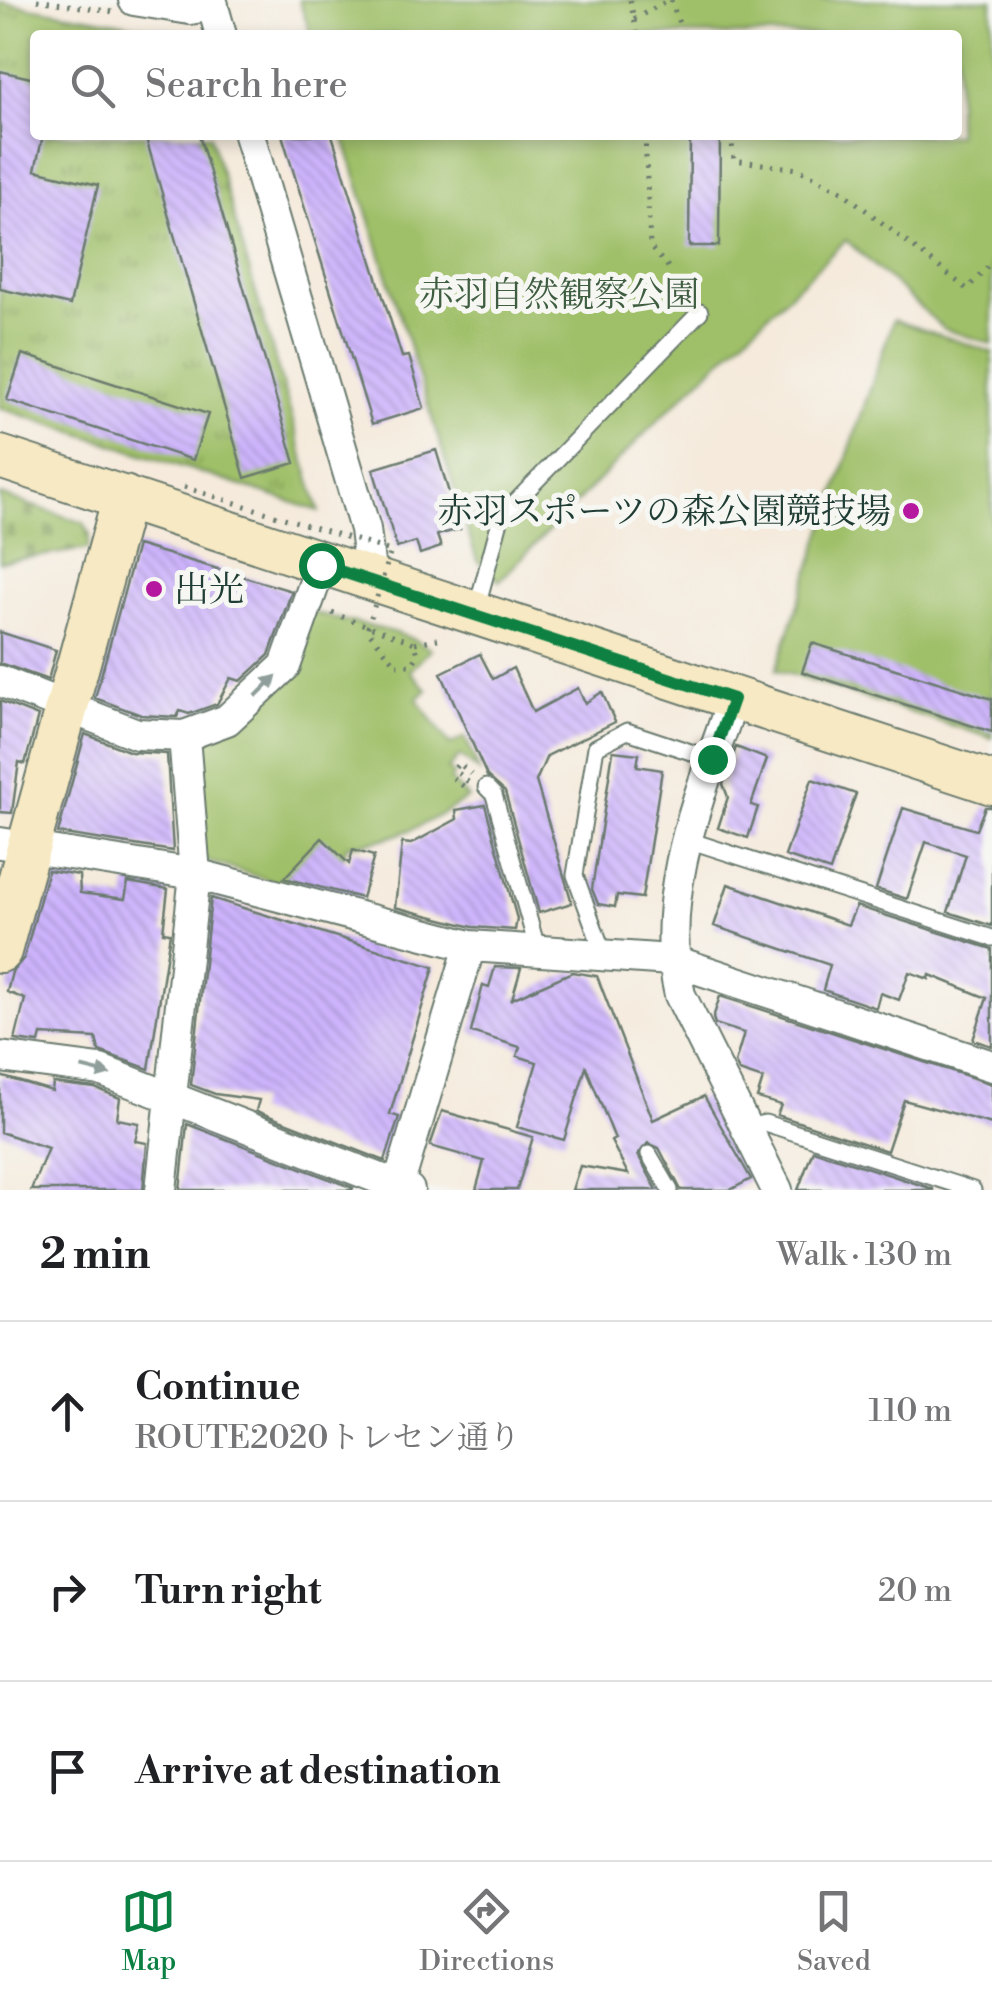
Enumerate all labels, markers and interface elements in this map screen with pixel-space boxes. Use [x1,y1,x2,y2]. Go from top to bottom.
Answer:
search box [30,30,962,140]
icon: search [65,58,120,113]
text: Search here [145,62,348,109]
park label: 赤羽自然観察公園 [419,274,699,317]
place label: 赤羽スポーツの森公園競技場 [437,491,891,534]
marker: 赤羽スポーツの森公園競技場 [900,500,922,522]
route start [299,543,345,589]
place label: 出光 [174,569,244,612]
marker: 出光 [143,578,165,600]
one-way arrow [254,674,277,698]
route end [690,737,736,783]
one-way arrow [81,1064,112,1079]
text: 2 min [40,1229,150,1282]
text: Walk · 130 m [777,1235,952,1275]
text: Continue [135,1364,300,1411]
icon: ahead [40,1384,95,1439]
text: 110 m [869,1391,952,1431]
text: ROUTE2020トレセン通り [135,1418,521,1458]
icon: right [40,1564,95,1619]
text: Turn right [135,1568,321,1615]
text: 20 m [878,1571,952,1611]
icon: arrive [40,1744,95,1799]
text: Arrive at destination [135,1748,501,1795]
tab: Map [121,1884,176,1979]
tab: Directions [419,1884,554,1979]
tab: Saved [797,1884,871,1979]

